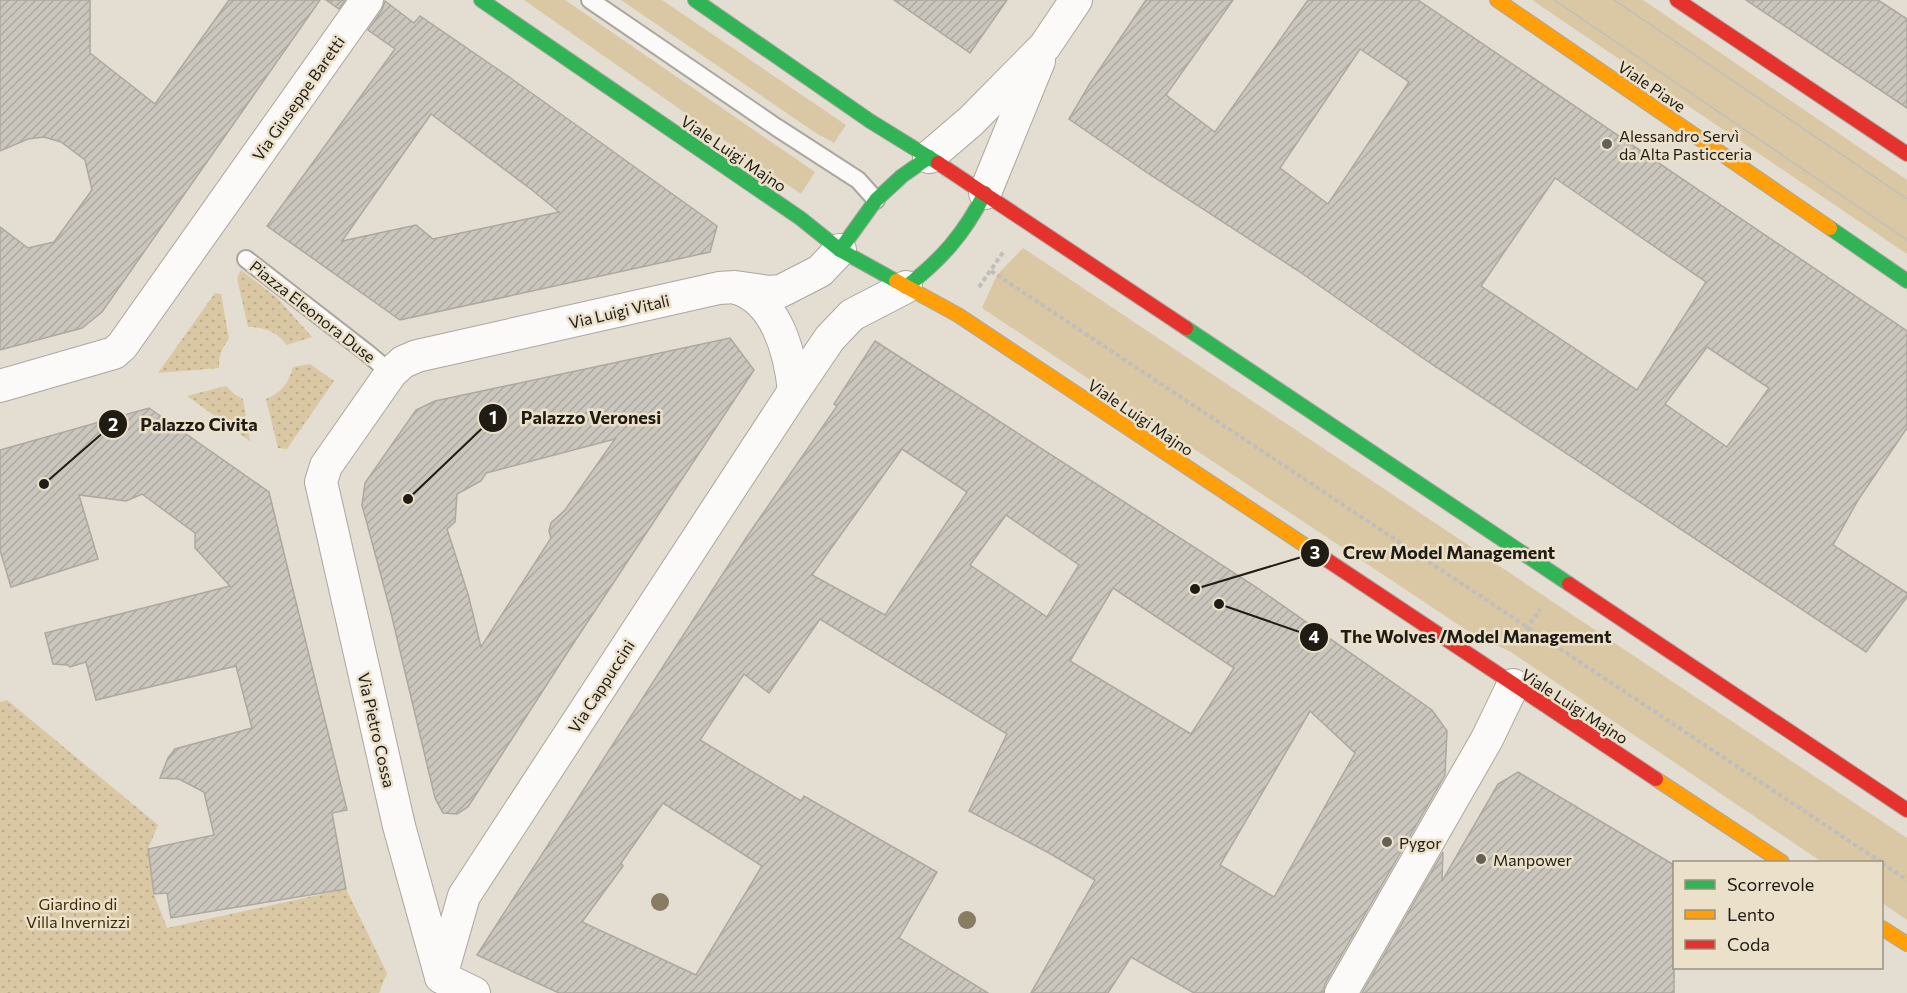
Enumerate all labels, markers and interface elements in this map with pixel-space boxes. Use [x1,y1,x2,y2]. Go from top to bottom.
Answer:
street label: Via Giuseppe Baretti [248,32,348,164]
street label: Viale Piave [1614,56,1690,116]
street label: Viale Luigi Majno [678,111,790,195]
place label: Alessandro Servì da Alta Pasticceria [1619,126,1752,163]
marker: Alessandro Servì da Alta Pasticceria [1600,137,1614,151]
street label: Piazza Eleonora Duse [246,256,380,366]
street label: Via Luigi Vitali [567,290,671,332]
street label: Viale Luigi Majno [1085,375,1197,459]
callout: Palazzo Veronesi [478,400,673,436]
callout: Palazzo Civita [98,406,270,442]
text: 1 [489,406,497,428]
text: Palazzo Veronesi [521,406,661,428]
text: 2 [108,413,118,435]
text: Palazzo Civita [140,413,258,435]
callout: Crew Model Management [1300,535,1567,571]
text: 3 [1310,541,1320,563]
text: Crew Model Management [1343,541,1556,563]
callout: The Wolves /Model Management [1299,619,1624,655]
text: 4 [1308,625,1320,647]
text: The Wolves /Model Management [1340,625,1612,647]
street label: Via Cappuccini [564,636,638,736]
street label: Viale Luigi Majno [1518,664,1632,748]
street label: Via Pietro Cossa [355,671,399,789]
place label: Pygor [1399,833,1442,852]
marker: Pygor [1380,835,1394,849]
place label: Manpower [1493,850,1572,869]
marker: Manpower [1474,852,1488,866]
legend [1673,861,1883,969]
text: Scorrevole [1727,873,1814,895]
park label: Giardino di Villa Invernizzi [26,894,130,931]
text: Lento [1727,903,1775,925]
text: Coda [1727,933,1770,955]

